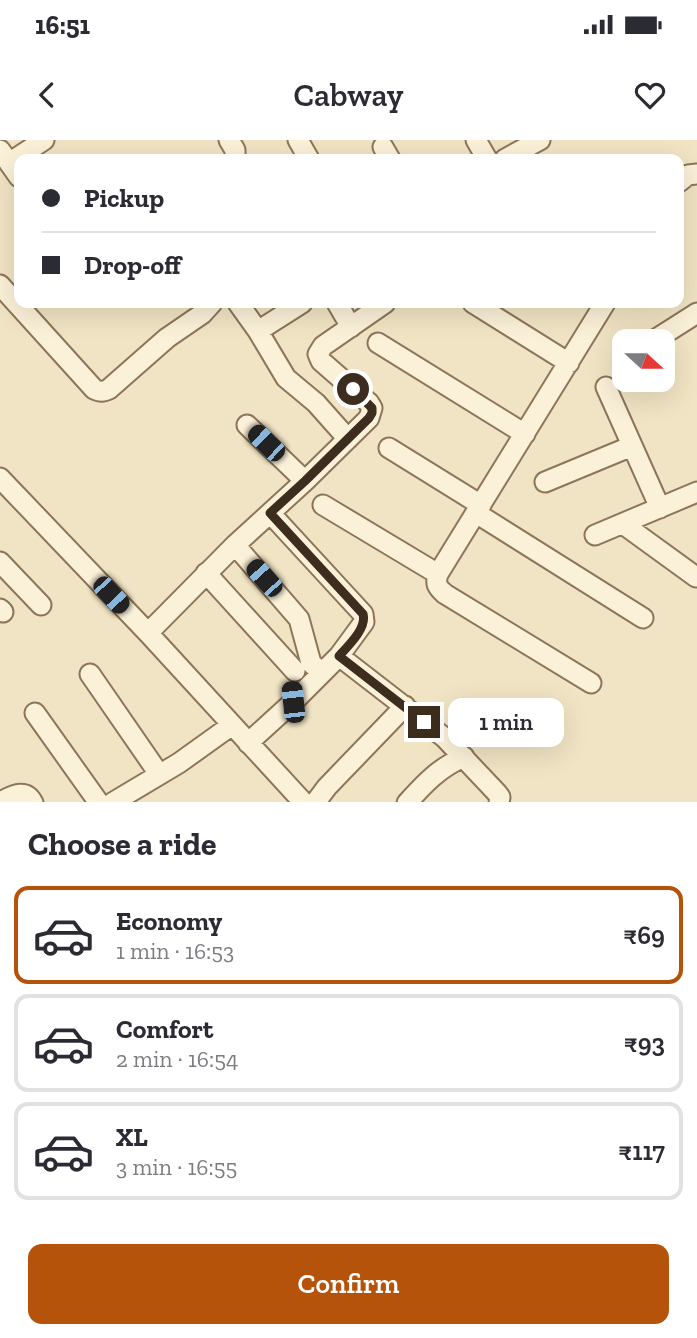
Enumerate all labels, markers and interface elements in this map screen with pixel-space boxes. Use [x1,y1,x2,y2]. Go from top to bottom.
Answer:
text: 16:51 [35,9,90,41]
icon: back [28,76,66,114]
text: Cabway [293,76,404,114]
icon: heart [631,76,669,114]
text: Pickup [84,182,164,214]
text: Drop-off [84,249,181,281]
north arrow [612,329,676,392]
map controls [612,329,675,392]
route start [337,373,369,405]
car [244,421,289,465]
car [243,555,286,601]
car [89,572,134,618]
car [281,680,306,724]
callout: 1 min [448,698,564,746]
route end [408,706,440,738]
text: 1 min [479,708,533,736]
text: Choose a ride [28,825,216,863]
icon: car [32,904,95,967]
text: Economy [116,905,222,937]
text: ₹69 [623,919,665,951]
text: 1 min · 16:53 [116,937,234,965]
icon: car [32,1012,95,1075]
text: Comfort [116,1013,213,1045]
text: ₹93 [624,1027,665,1059]
text: 2 min · 16:54 [116,1045,238,1073]
icon: car [32,1120,95,1183]
text: XL [116,1121,148,1153]
text: ₹117 [618,1135,665,1167]
text: 3 min · 16:55 [116,1153,237,1181]
button: Confirm [28,1244,669,1324]

